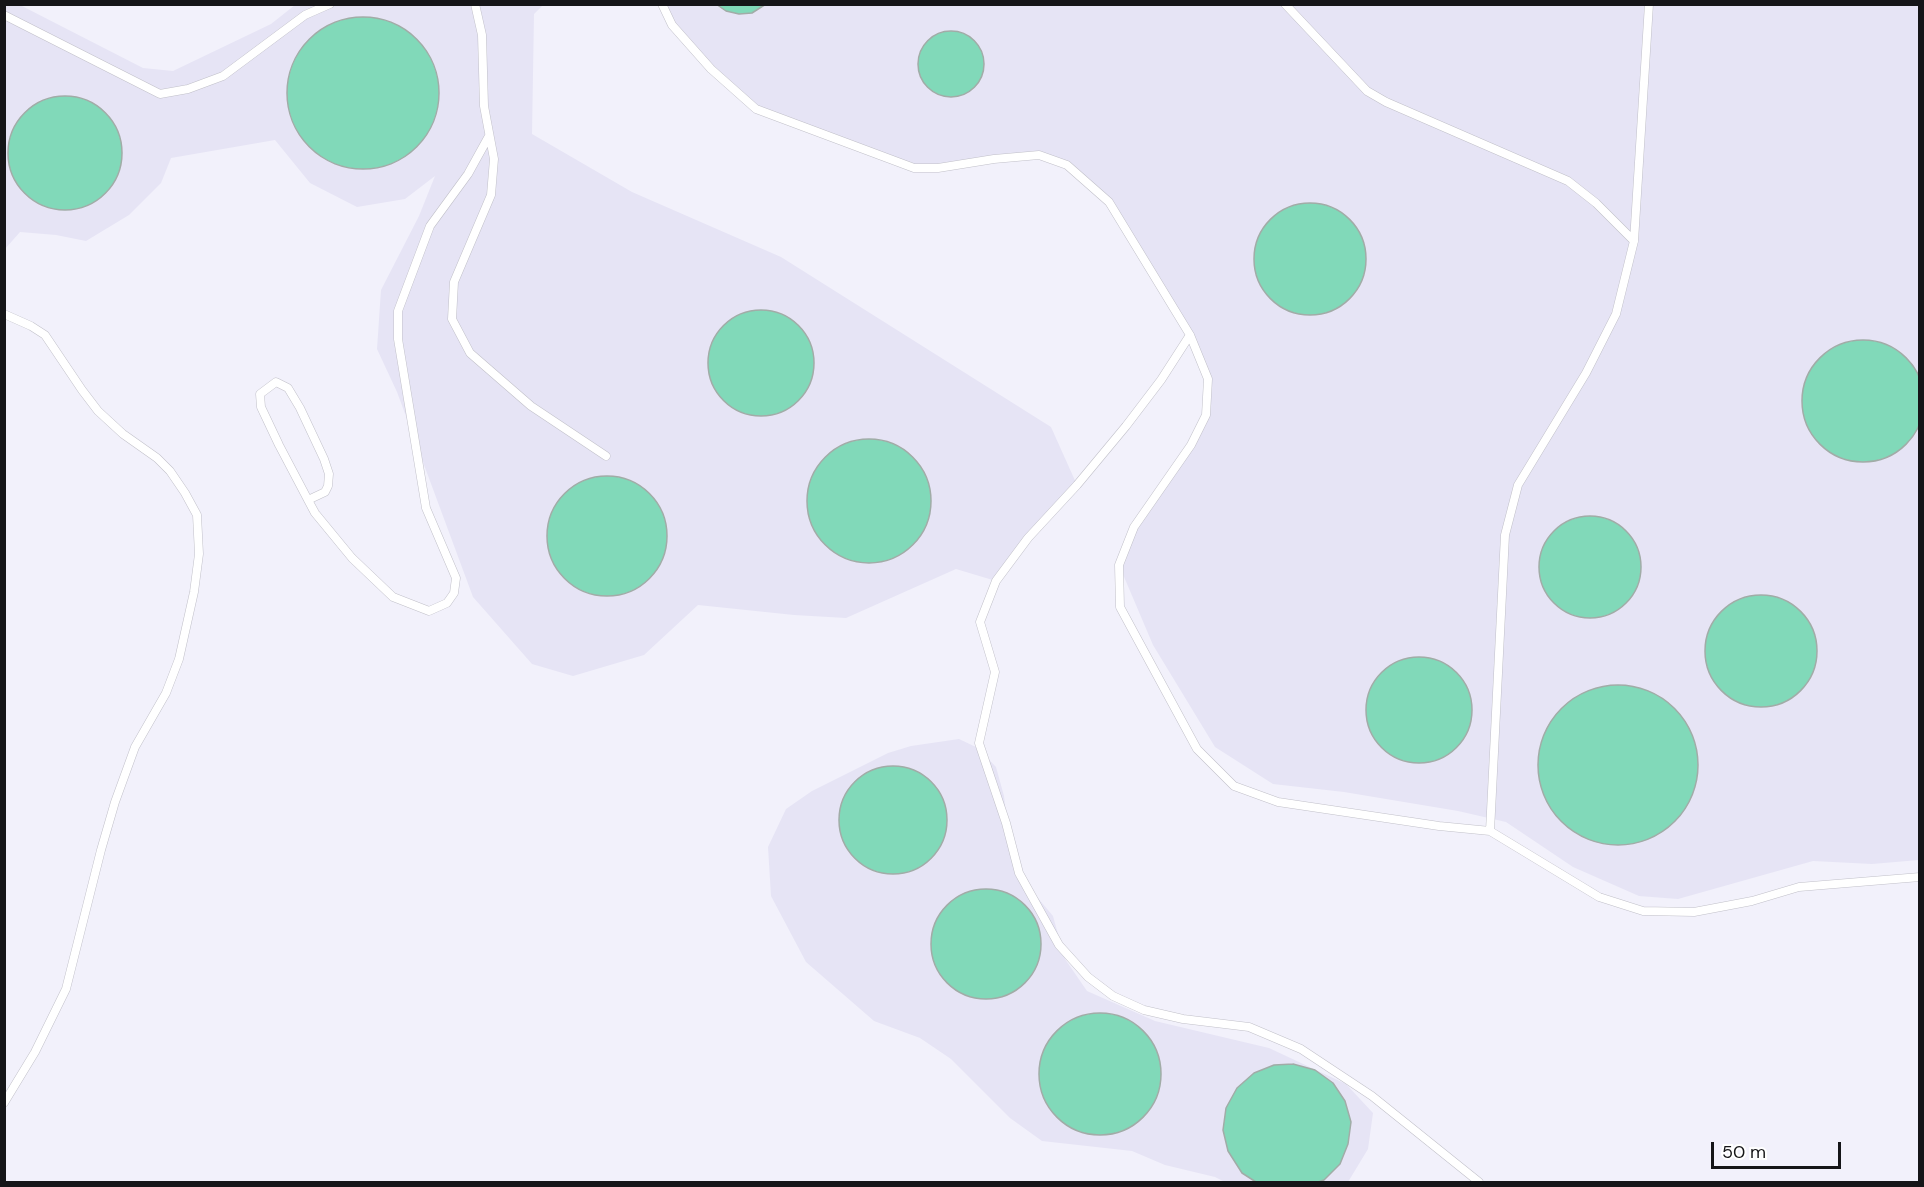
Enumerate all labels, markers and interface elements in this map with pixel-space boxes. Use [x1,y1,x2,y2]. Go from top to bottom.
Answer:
scale bar [1714,1130,1844,1168]
text: 50 m [1722,1140,1766,1164]

